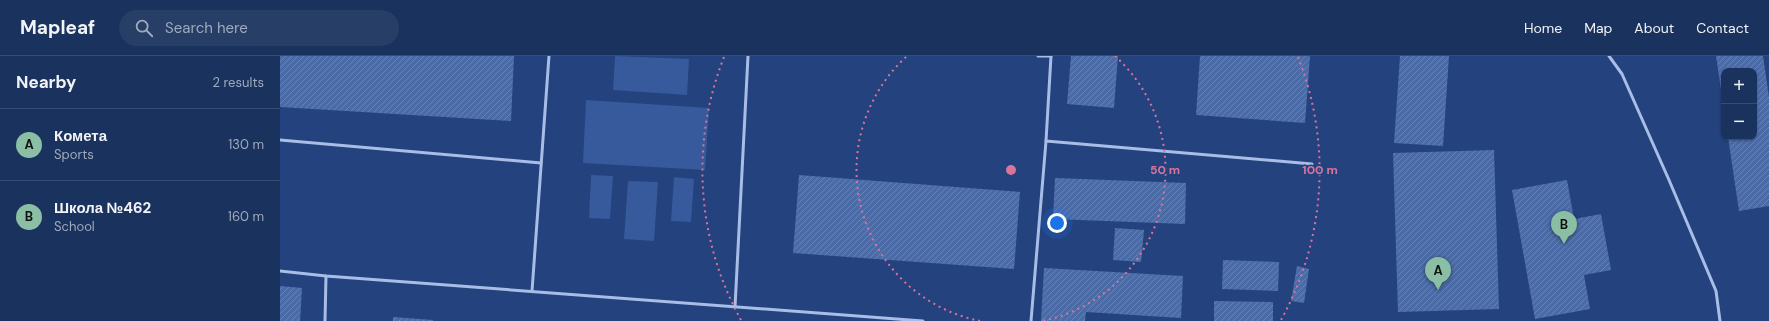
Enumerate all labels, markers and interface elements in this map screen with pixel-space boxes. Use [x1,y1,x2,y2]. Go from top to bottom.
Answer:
search box [119,10,399,46]
text: Mapleaf [20,15,95,40]
icon: search [133,17,155,39]
text: Search here [165,18,248,38]
text: Home [1524,19,1562,37]
text: Map [1584,19,1612,37]
text: About [1634,19,1674,37]
text: Contact [1696,19,1749,37]
map controls [1721,68,1757,140]
button: + [1721,68,1757,104]
text: Nearby [16,71,76,93]
text: 2 results [213,74,264,91]
button: − [1721,104,1757,140]
text: Комета [54,126,107,146]
text: A [24,136,34,153]
text: 130 m [228,136,264,153]
text: Sports [54,146,94,163]
text: 50 m [1150,162,1180,178]
text: 100 m [1302,162,1338,178]
centre of rings [1004,163,1018,177]
text: Школа №462 [54,198,151,218]
text: B [25,208,33,225]
text: 160 m [228,208,264,225]
pin: B [1551,211,1577,244]
your location [1047,213,1067,233]
text: School [54,218,95,235]
pin: A [1425,257,1451,290]

